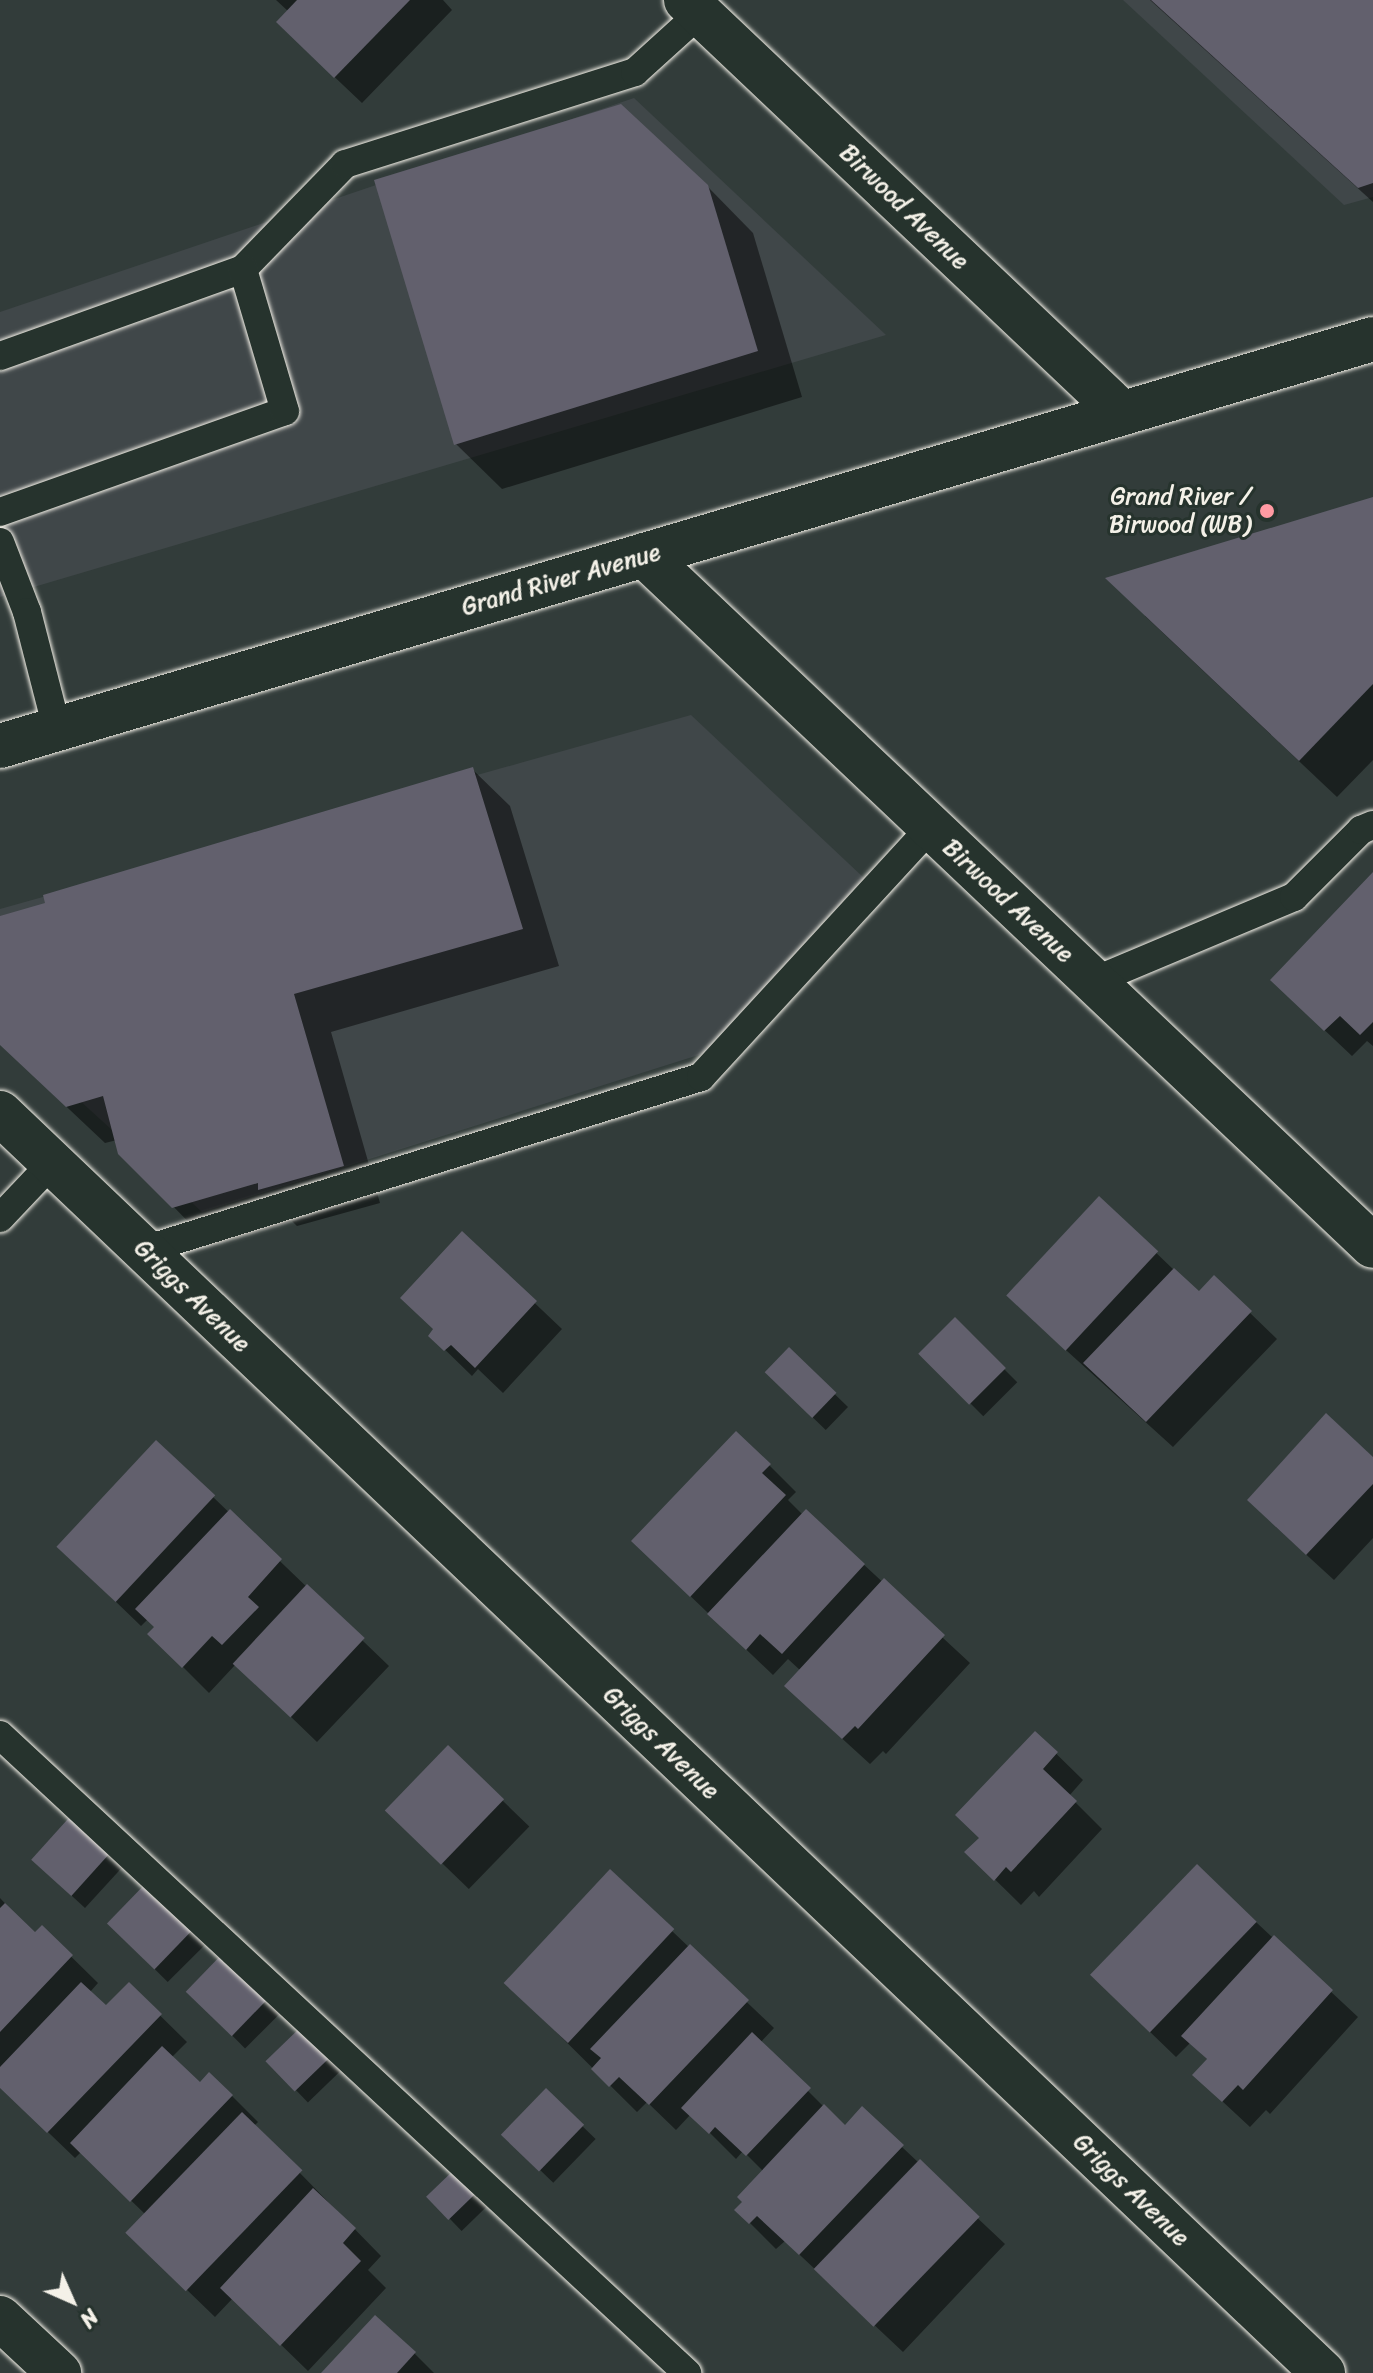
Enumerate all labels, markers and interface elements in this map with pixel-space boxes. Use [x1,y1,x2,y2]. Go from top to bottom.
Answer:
street label: Birwood Avenue [834,138,974,276]
place label: Grand River / Birwood (WB) [1109,483,1251,539]
marker: Grand River / Birwood (WB) [1258,502,1276,520]
street label: Grand River Avenue [458,538,664,622]
street label: Birwood Avenue [937,833,1079,969]
street label: Griggs Avenue [128,1234,256,1358]
street label: Griggs Avenue [597,1681,725,1805]
street label: Griggs Avenue [1067,2128,1195,2252]
north arrow [32,2261,112,2341]
text: N [70,2299,109,2338]

